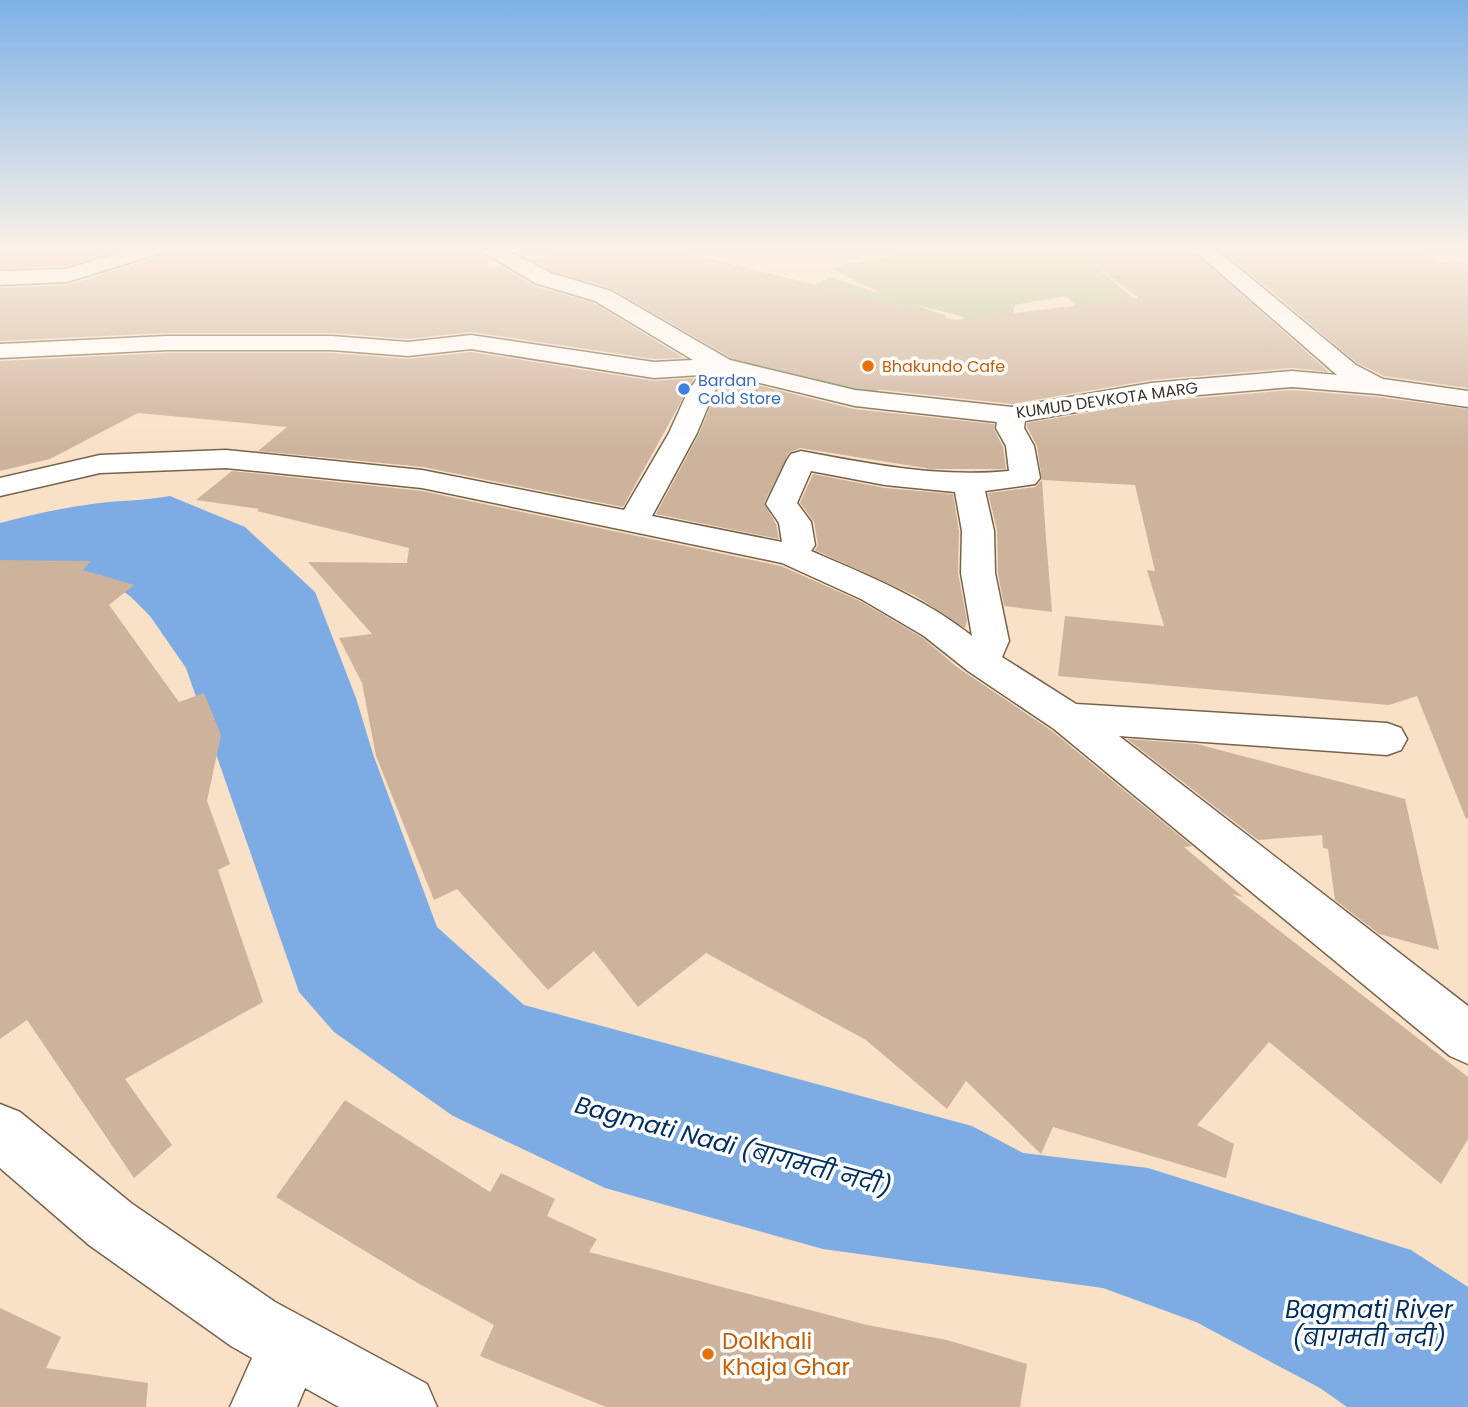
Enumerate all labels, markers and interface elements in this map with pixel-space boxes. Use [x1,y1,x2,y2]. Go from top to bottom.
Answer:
place label: Bhakundo Cafe [882,355,1005,378]
marker: Bhakundo Cafe [860,358,876,374]
place label: Bardan Cold Store [698,369,781,410]
street label: KUMUD DEVKOTA MARG [1015,376,1199,424]
marker: Bardan Cold Store [676,381,692,397]
water label: Bagmati Nadi (बागमती नदी) [571,1088,895,1204]
water label: Bagmati River (बागमती नदी) [1285,1293,1454,1354]
place label: Dolkhali Khaja Ghar [722,1325,850,1383]
marker: Dolkhali Khaja Ghar [700,1346,716,1362]

